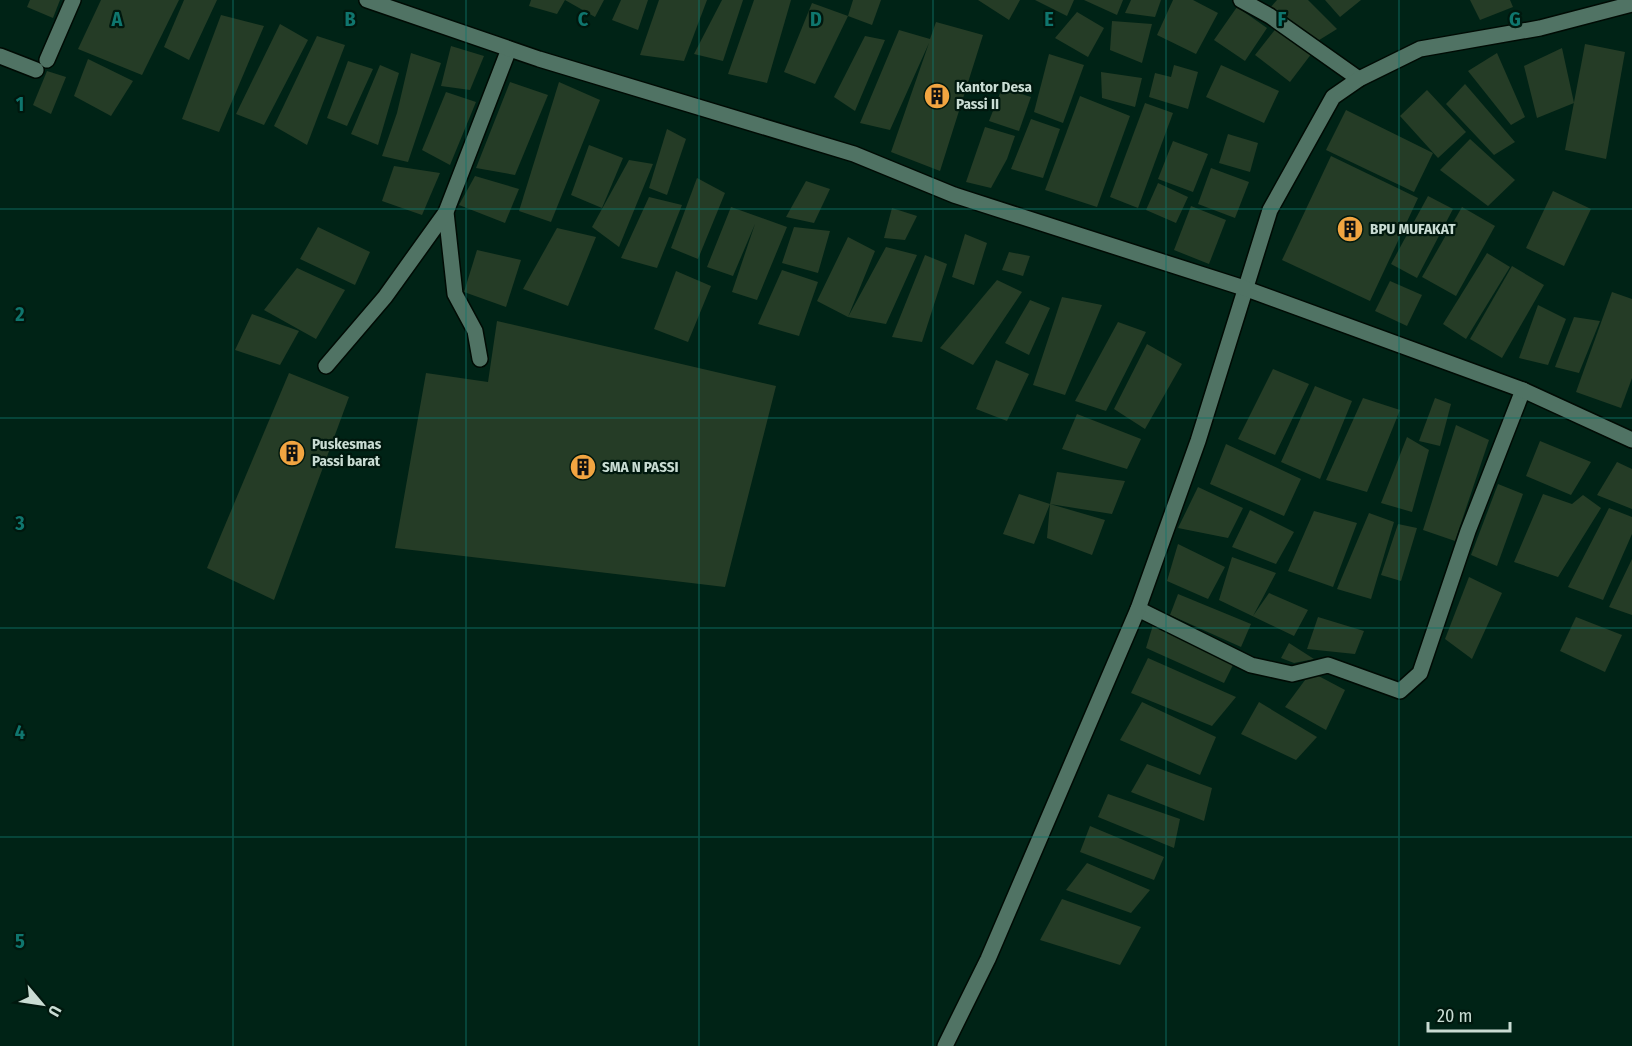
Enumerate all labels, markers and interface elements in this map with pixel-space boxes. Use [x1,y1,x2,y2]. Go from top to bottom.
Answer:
text: A [111,7,124,31]
text: B [344,7,356,31]
text: C [578,7,589,31]
text: D [810,7,822,31]
text: E [1044,7,1054,31]
text: F [1278,7,1287,31]
text: G [1509,7,1521,31]
place label: Kantor Desa Passi II [956,78,1033,113]
building icon: Kantor Desa Passi II [922,81,952,111]
text: 1 [16,92,24,116]
building icon: BPU MUFAKAT [1335,214,1365,244]
place label: BPU MUFAKAT [1370,220,1456,238]
text: 2 [14,302,25,326]
place label: Puskesmas Passi barat [312,435,382,470]
building icon: Puskesmas Passi barat [277,438,307,468]
building icon: SMA N PASSI [568,452,598,482]
place label: SMA N PASSI [602,458,679,476]
text: 3 [14,511,25,535]
text: 4 [15,720,25,744]
text: 5 [15,929,25,953]
north arrow [12,974,72,1034]
scale bar [1428,995,1510,1033]
text: U [44,1002,65,1020]
text: 20 m [1437,1005,1472,1027]

